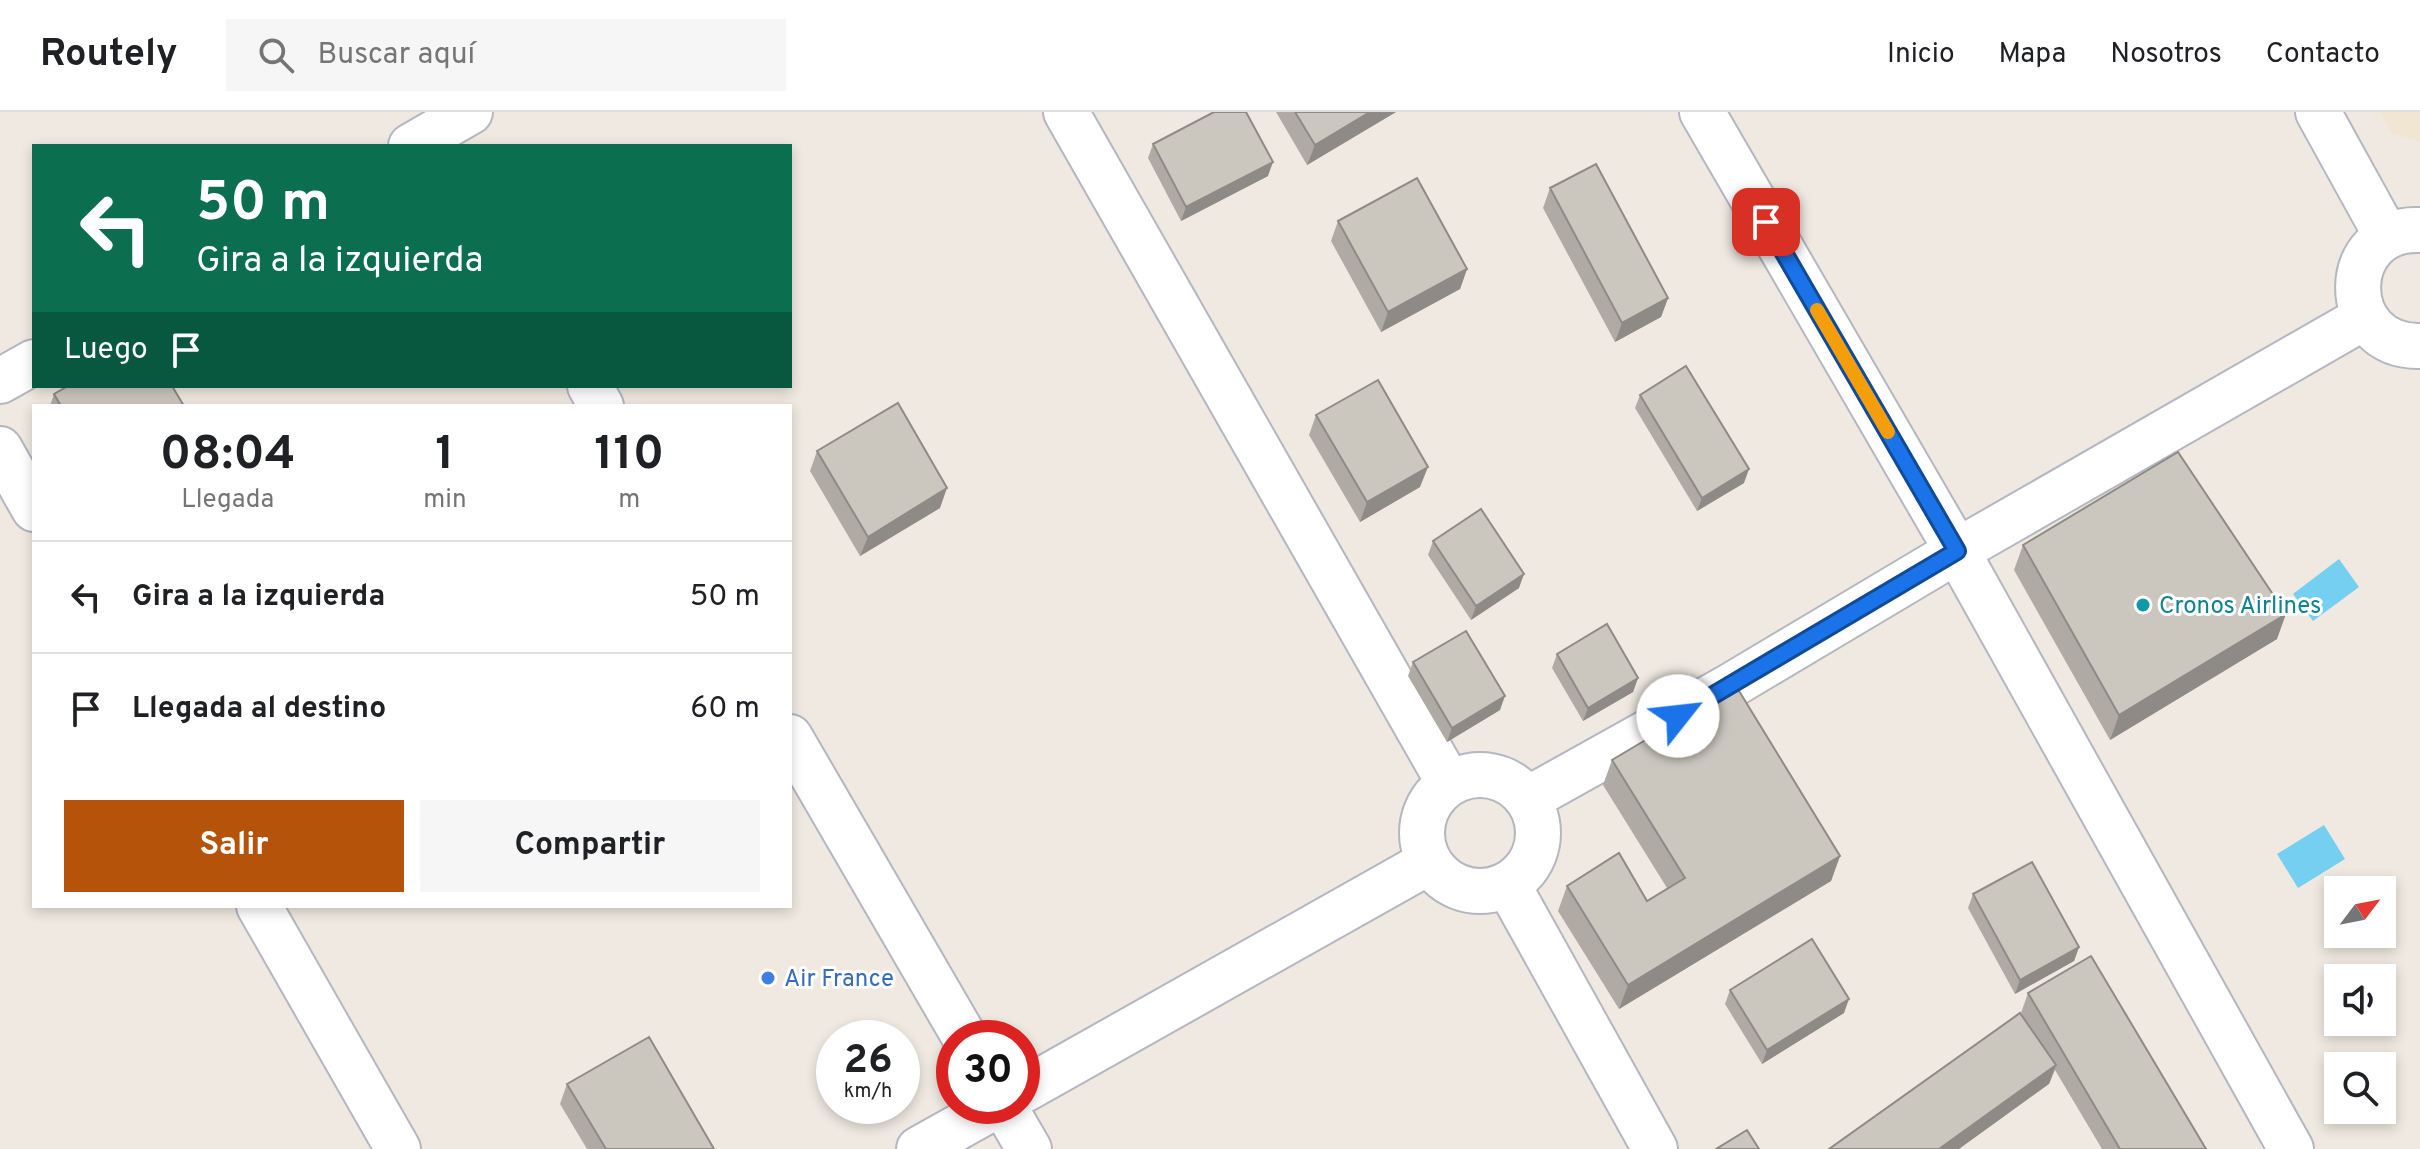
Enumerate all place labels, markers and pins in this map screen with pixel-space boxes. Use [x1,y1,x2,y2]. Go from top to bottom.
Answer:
pin [1732,188,1800,256]
place label: Cronos Airlines [2159,592,2321,622]
marker: Cronos Airlines [2134,596,2152,614]
place label: Air France [784,965,894,995]
marker: Air France [759,969,777,987]

